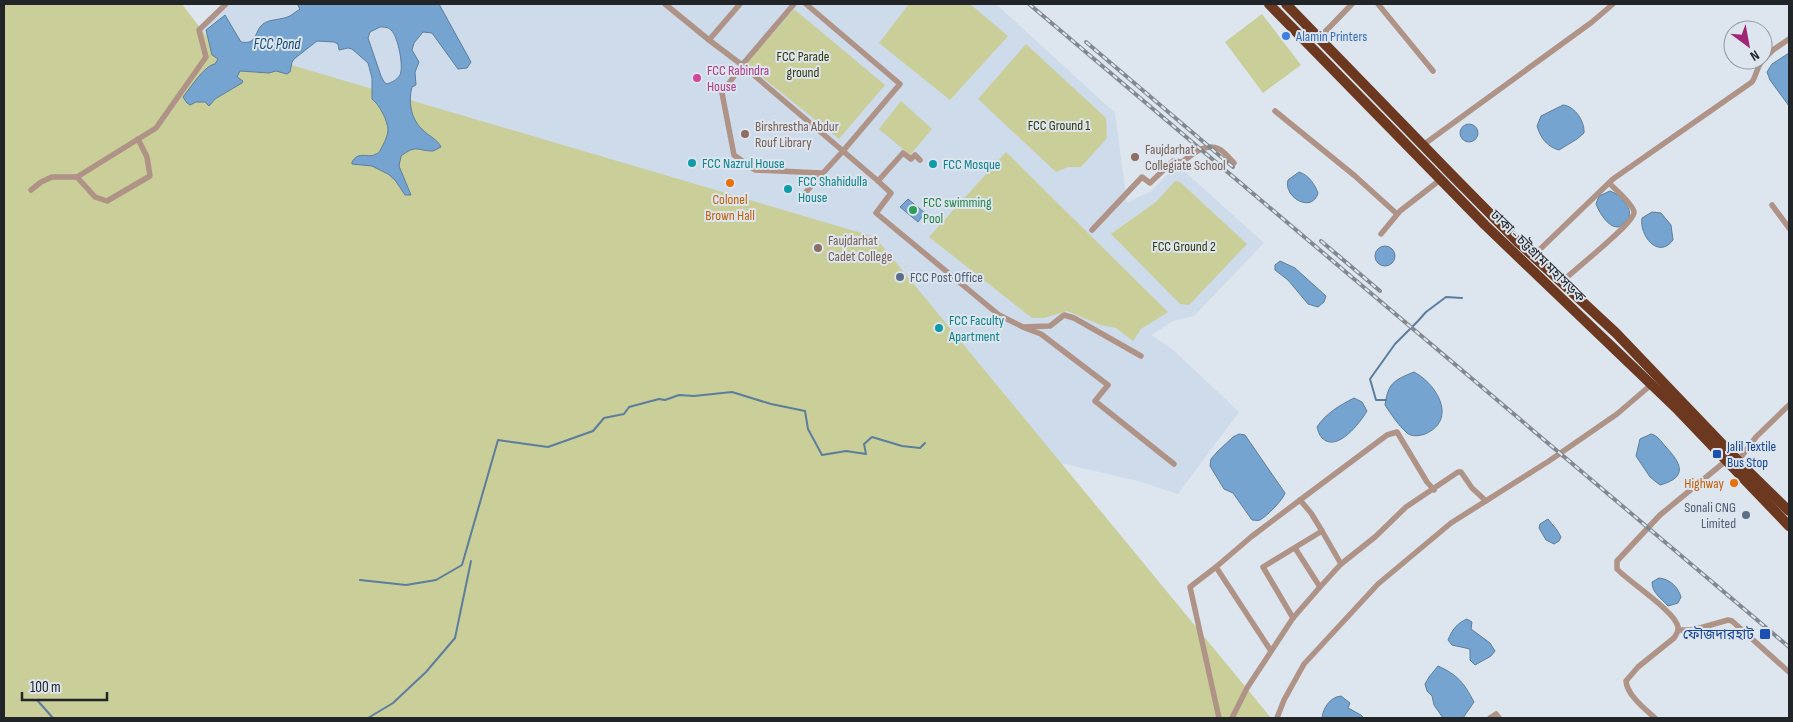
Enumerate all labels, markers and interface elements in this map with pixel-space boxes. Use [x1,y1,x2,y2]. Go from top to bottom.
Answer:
north arrow [1723,20,1773,70]
place label: Alamin Printers [1295,28,1367,45]
marker: Alamin Printers [1280,30,1292,42]
water label: FCC Pond [254,35,301,54]
text: N [1747,46,1762,65]
park label: FCC Parade ground [777,48,829,81]
place label: FCC Rabindra House [707,62,769,95]
marker: FCC Rabindra House [691,72,703,84]
park label: FCC Ground 1 [1028,117,1090,134]
place label: Birshrestha Abdur Rouf Library [755,118,839,151]
marker: Birshrestha Abdur Rouf Library [739,128,751,140]
place label: Faujdarhat Collegiate School [1145,141,1226,174]
marker: Faujdarhat Collegiate School [1129,151,1141,163]
place label: FCC Nazrul House [702,155,785,172]
place label: FCC Mosque [943,156,1001,173]
marker: FCC Nazrul House [686,157,698,169]
marker: FCC Mosque [927,158,939,170]
place label: FCC Shahidulla House [798,173,867,206]
marker: Colonel Brown Hall [724,177,736,189]
marker: FCC Shahidulla House [782,183,794,195]
place label: Colonel Brown Hall [705,191,755,224]
place label: FCC swimming Pool [923,194,992,227]
marker: FCC swimming Pool [907,204,919,216]
street label: ঢাকা - চট্টগ্রাম মহাসড়ক [1486,206,1590,306]
place label: Faujdarhat Cadet College [828,232,892,265]
park label: FCC Ground 2 [1152,238,1216,255]
marker: Faujdarhat Cadet College [812,242,824,254]
place label: FCC Post Office [910,269,983,286]
marker: FCC Post Office [894,271,906,283]
place label: FCC Faculty Apartment [948,312,1005,345]
marker: FCC Faculty Apartment [933,322,945,334]
place label: Jalil Textile Bus Stop [1726,438,1776,471]
marker: Jalil Textile Bus Stop [1711,448,1723,460]
place label: Highway [1684,475,1725,492]
marker: Highway [1728,477,1740,489]
place label: Sonali CNG Limited [1684,499,1736,532]
marker: Sonali CNG Limited [1740,509,1752,521]
place label: ফৌজদারহাট [1683,626,1754,643]
marker: ফৌজদারহাট [1758,627,1772,641]
scale bar [22,670,108,702]
text: 100 m [30,678,61,697]

